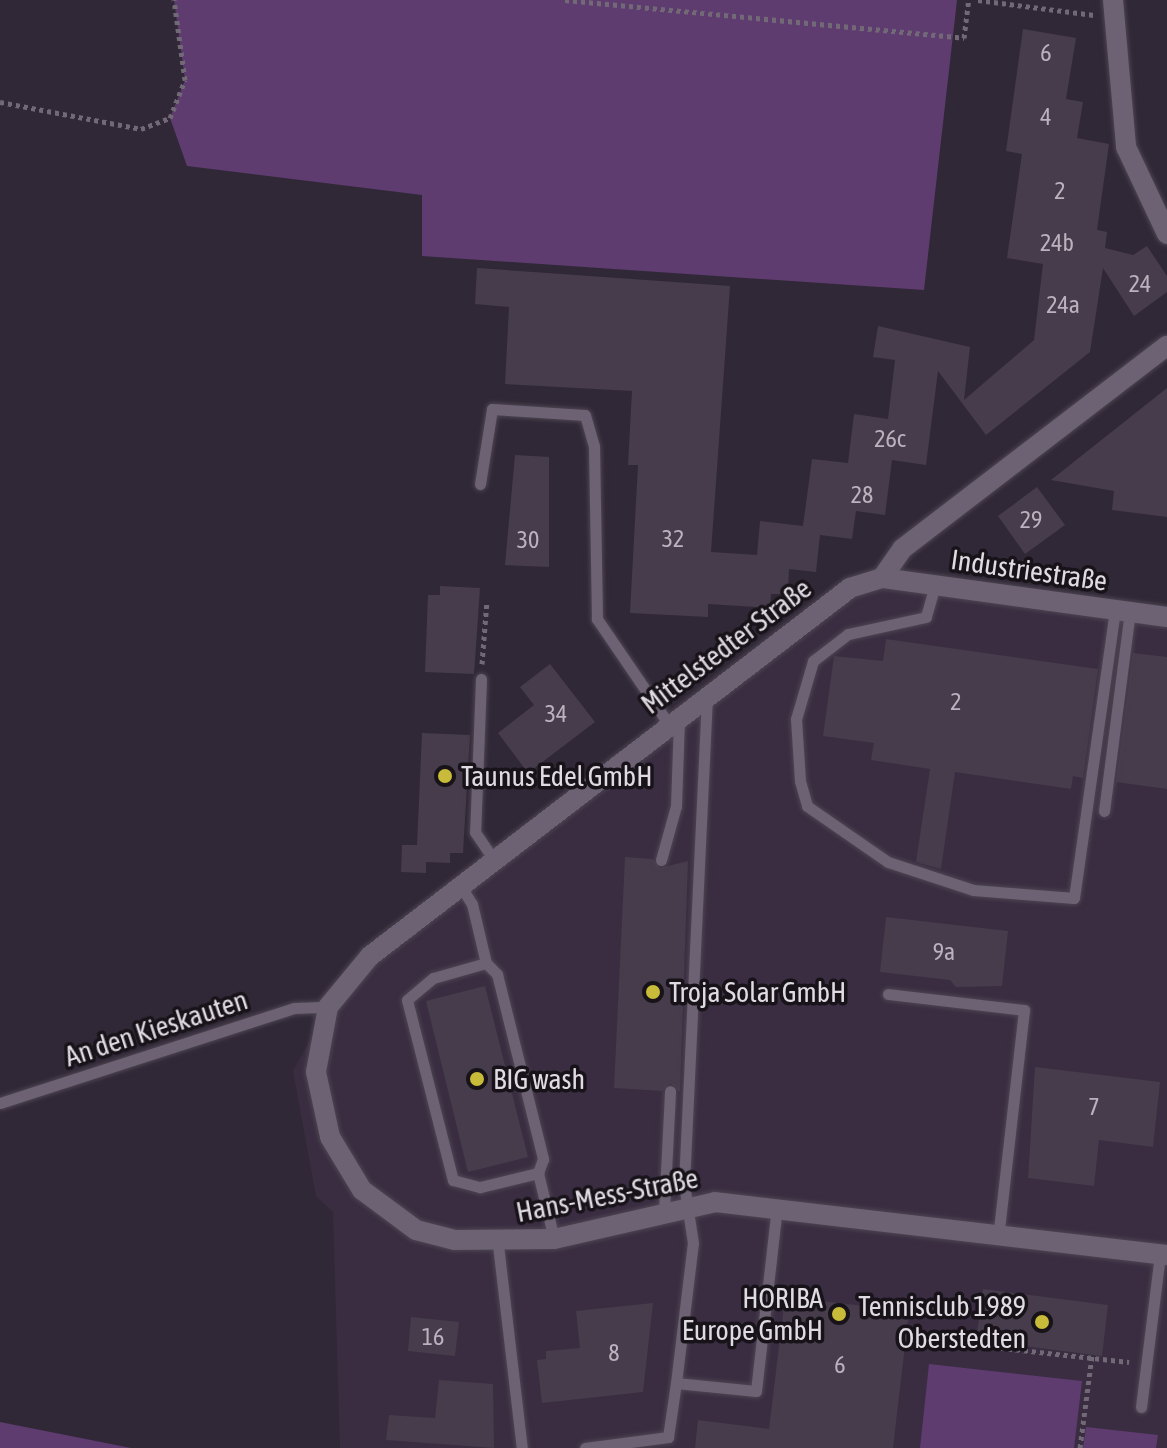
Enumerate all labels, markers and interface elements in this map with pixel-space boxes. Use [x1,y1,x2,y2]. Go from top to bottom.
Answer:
house number: 6 [1040,39,1052,67]
house number: 4 [1040,103,1052,131]
house number: 2 [1054,177,1066,205]
house number: 24b [1040,229,1074,257]
house number: 24 [1129,270,1151,298]
house number: 24a [1046,291,1080,319]
house number: 26c [874,425,906,453]
house number: 28 [851,481,873,509]
house number: 29 [1020,506,1042,534]
house number: 32 [662,525,684,553]
house number: 30 [517,526,539,554]
street label: Industriestraße [949,542,1109,598]
street label: Mittelstedter Straße [635,571,817,721]
house number: 2 [950,688,962,716]
house number: 34 [545,700,567,728]
place label: Taunus Edel GmbH [461,759,652,793]
marker: Taunus Edel GmbH [436,767,454,785]
house number: 9a [933,938,955,966]
place label: Troja Solar GmbH [669,975,846,1009]
street label: An den Kieskauten [60,983,252,1073]
marker: Troja Solar GmbH [644,983,662,1001]
place label: BIG wash [493,1062,585,1096]
marker: BIG wash [468,1070,486,1088]
house number: 7 [1088,1093,1100,1121]
street label: Hans-Mess-Straße [513,1161,701,1229]
place label: HORIBA Europe GmbH [682,1281,823,1347]
place label: Tennisclub 1989 Oberstedten [858,1289,1026,1355]
marker: HORIBA Europe GmbH [830,1305,848,1323]
marker: Tennisclub 1989 Oberstedten [1033,1313,1051,1331]
house number: 16 [422,1323,444,1351]
house number: 8 [608,1339,620,1367]
house number: 6 [834,1351,846,1379]

